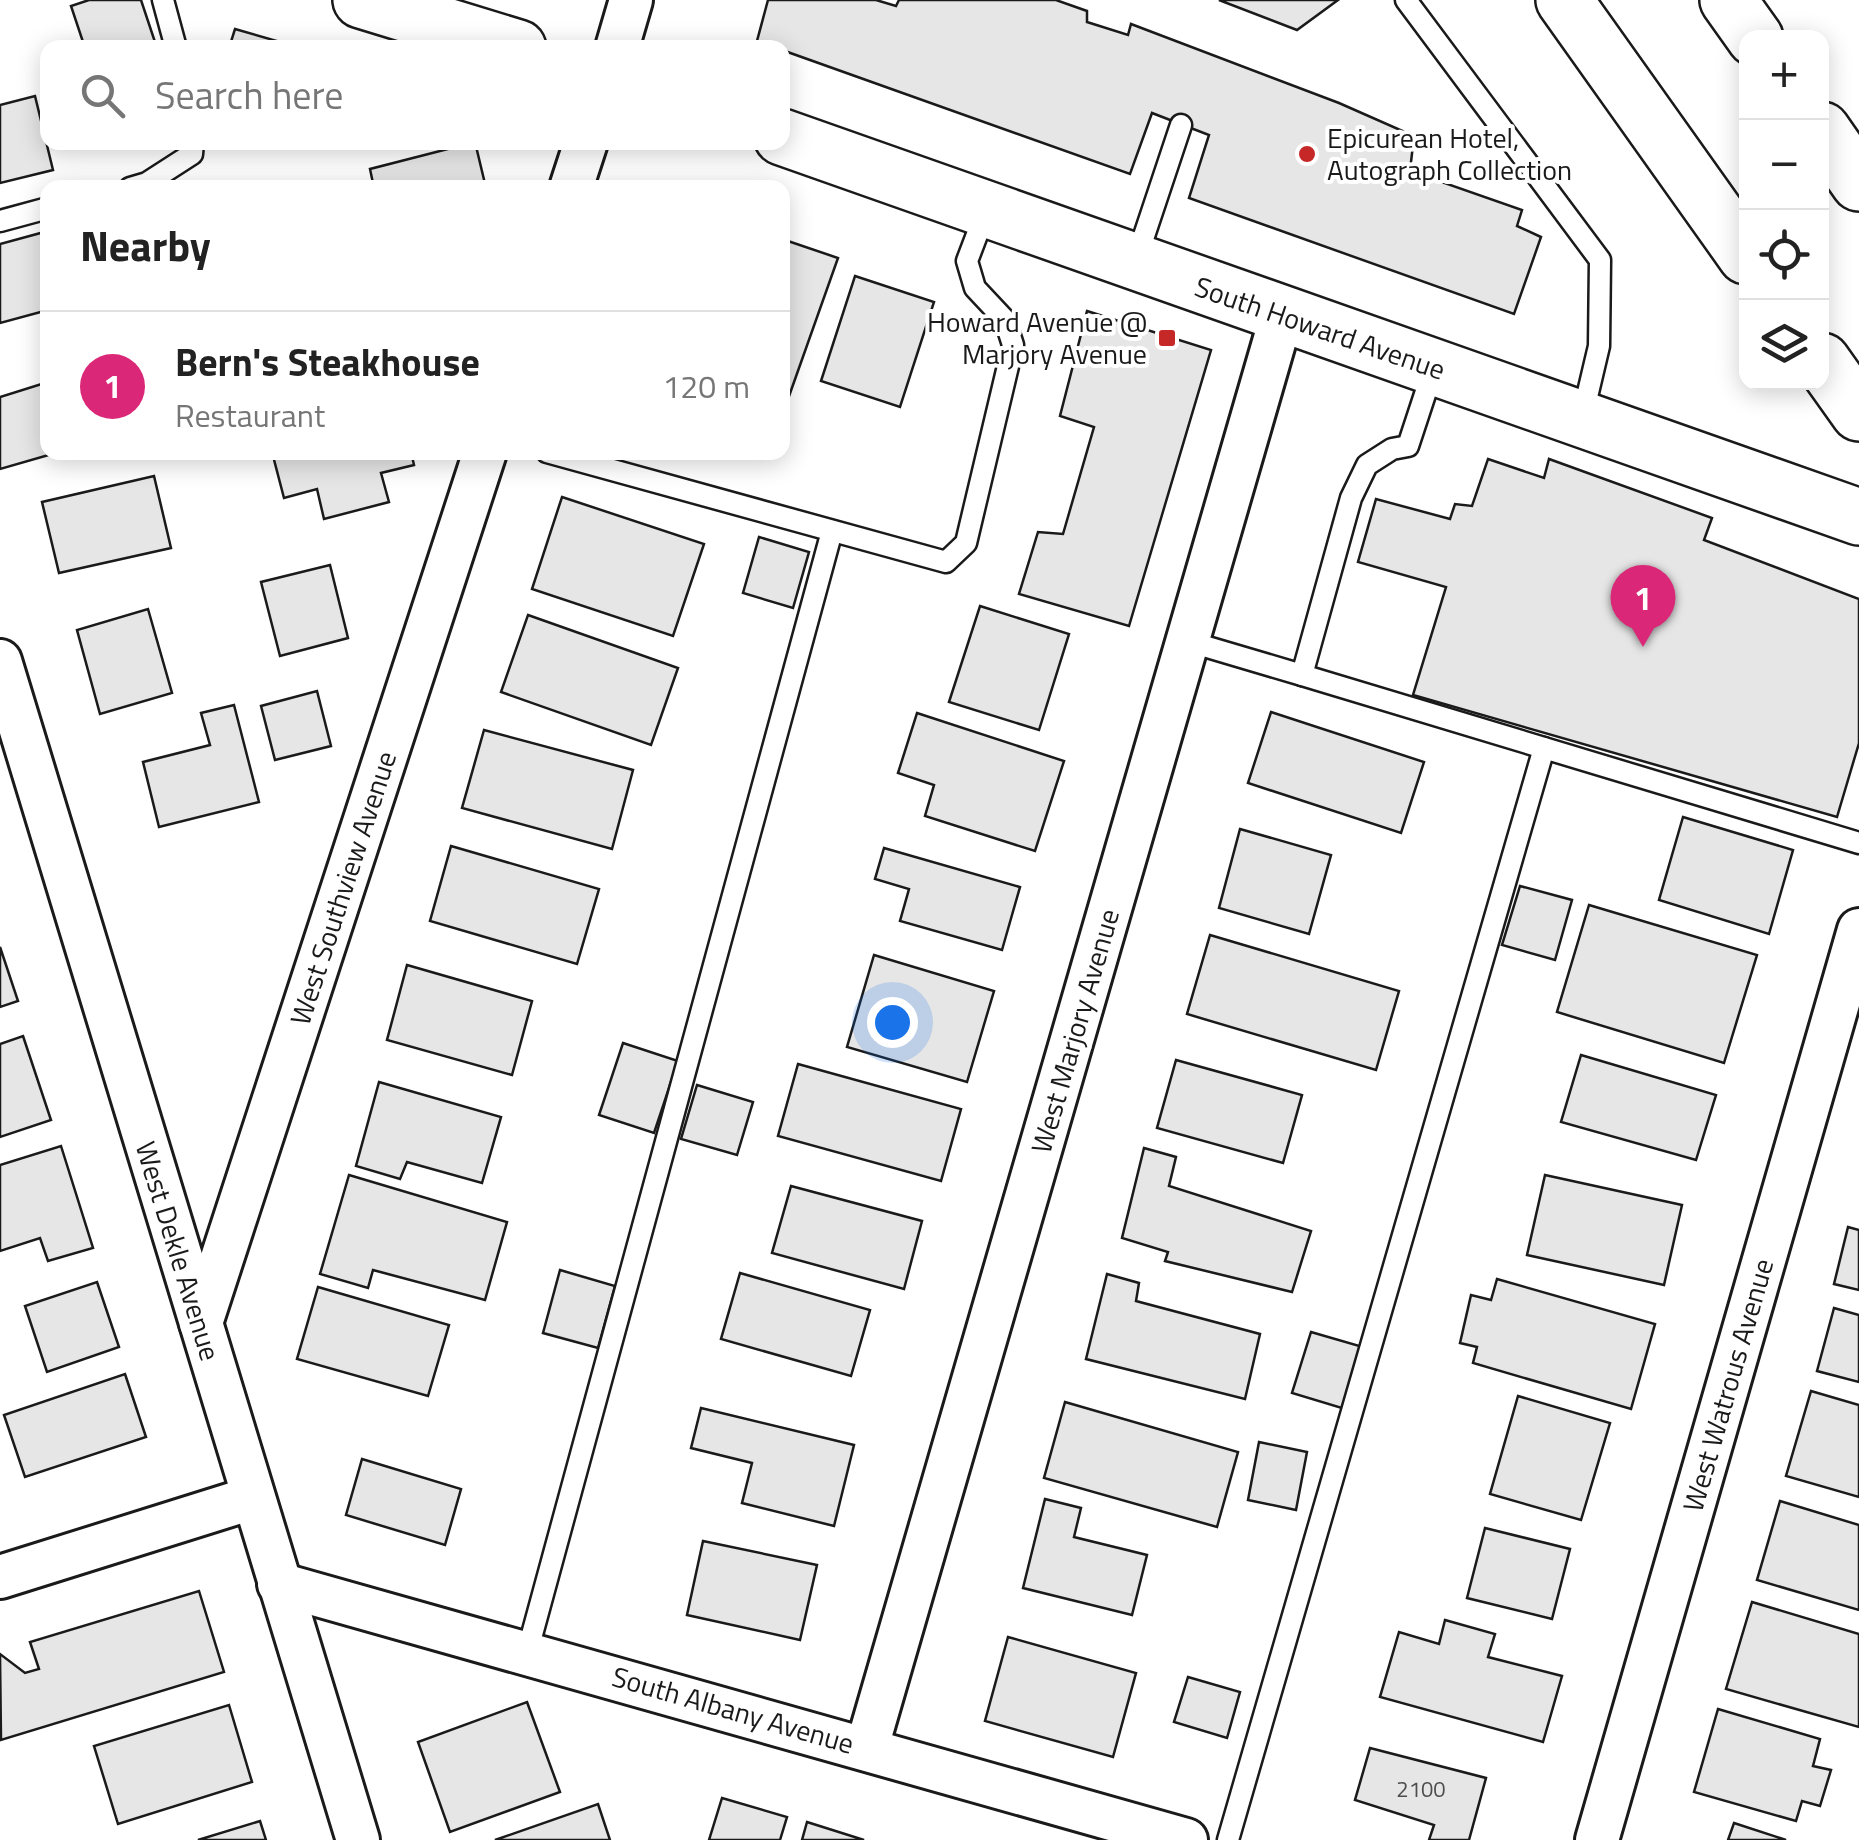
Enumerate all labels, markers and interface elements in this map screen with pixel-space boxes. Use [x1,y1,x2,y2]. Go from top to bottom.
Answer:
map controls [1739,30,1829,390]
button: + [1739,30,1829,120]
search box [40,40,790,150]
text: Search here [155,66,343,124]
icon: search [75,68,130,123]
place label: Epicurean Hotel, Autograph Collection [1327,116,1572,191]
button: − [1739,120,1829,210]
marker: Epicurean Hotel, Autograph Collection [1296,143,1318,165]
button: locate [1739,210,1829,300]
text: Nearby [80,213,211,277]
street label: South Howard Avenue [1189,264,1451,391]
place label: Howard Avenue @ Marjory Avenue [927,300,1147,375]
button: layers [1739,300,1829,390]
marker: Howard Avenue @ Marjory Avenue [1156,327,1178,349]
text: Bern's Steakhouse [175,333,480,391]
text: 1 [104,362,121,410]
text: 120 m [662,362,750,410]
text: Restaurant [175,391,325,439]
pin: 1 [1610,564,1676,647]
street label: West Southview Avenue [278,745,407,1030]
street label: West Marjory Avenue [1019,904,1130,1158]
your location [867,997,918,1048]
street label: West Dekle Avenue [125,1136,232,1366]
street label: West Watrous Avenue [1671,1253,1784,1516]
street label: South Albany Avenue [607,1654,859,1765]
house number: 2100 [1396,1772,1446,1806]

